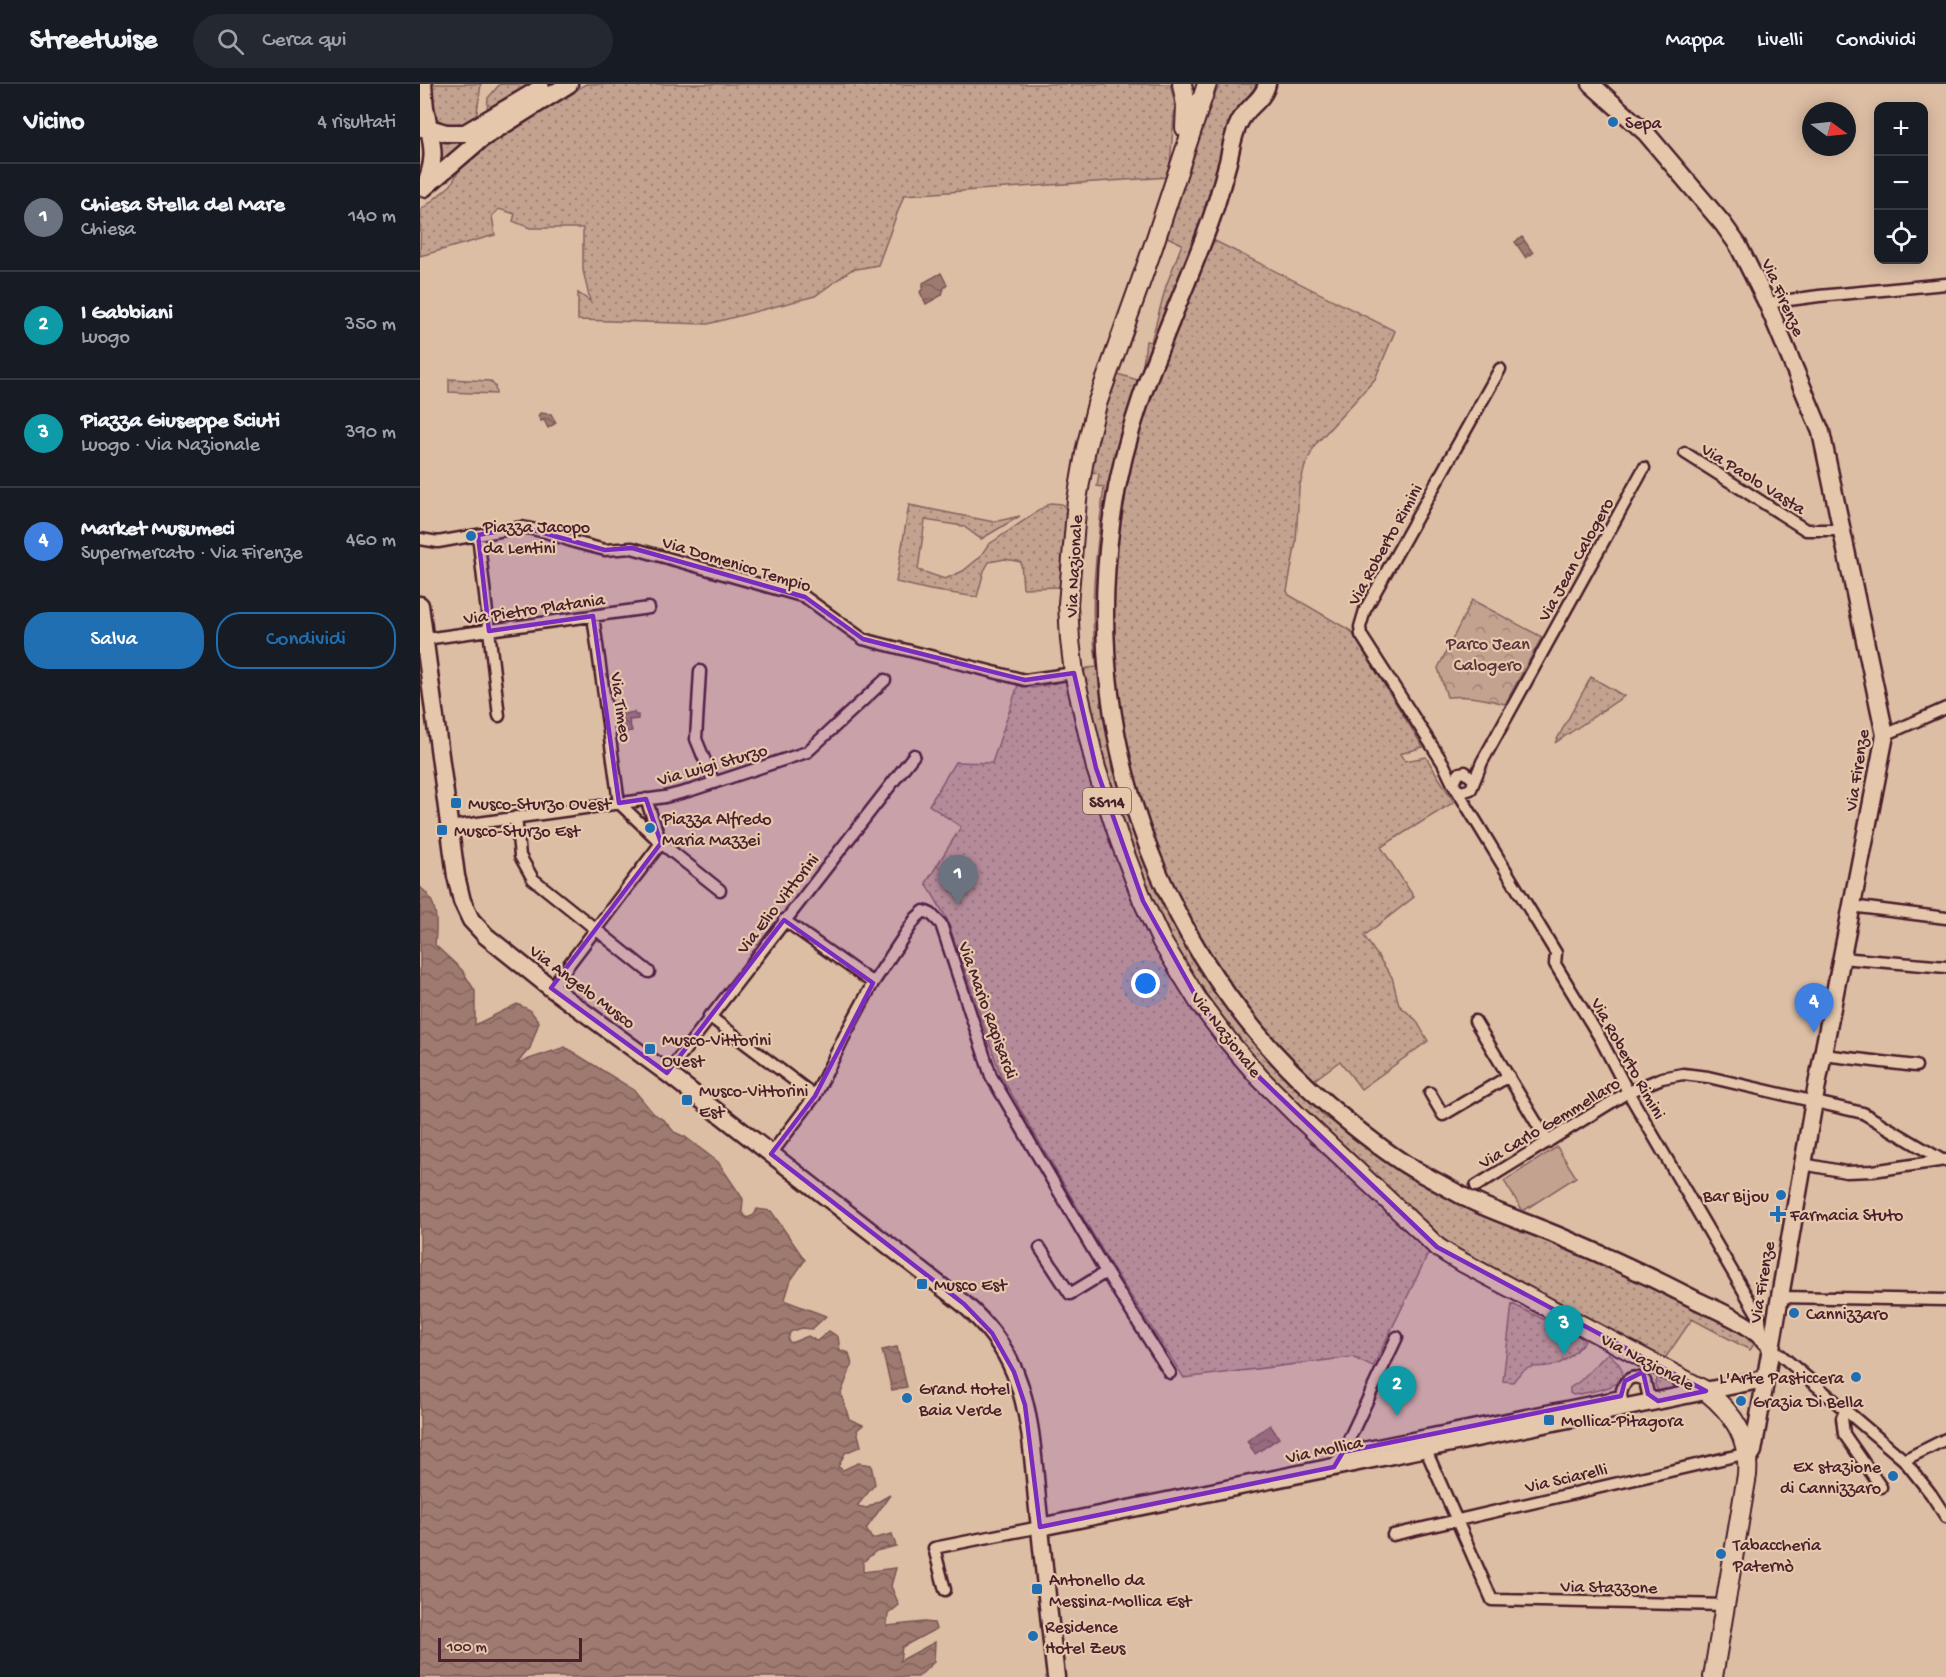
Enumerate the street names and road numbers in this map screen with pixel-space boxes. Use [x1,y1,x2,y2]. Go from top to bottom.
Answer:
street label: Via Firenze [1755,255,1808,341]
street label: Via Paolo Vasta [1696,439,1810,521]
street label: Via Roberto Rimini [1344,481,1428,610]
street label: Via Jean Calogero [1534,495,1620,627]
street label: Via Nazionale [1062,514,1089,619]
street label: Via Domenico Tempio [658,532,813,598]
street label: Via Pietro Platania [461,590,607,631]
street label: Via Timeo [604,670,635,744]
street label: Via Firenze [1841,727,1875,814]
street label: Via Luigi Sturzo [654,741,770,792]
road number: SS114 [1083,788,1131,814]
street label: Via Elio Vittorini [733,850,825,960]
street label: Via Mario Rapisardi [952,939,1021,1082]
street label: Via Angelo Musco [523,941,639,1035]
street label: Via Nazionale [1184,988,1265,1083]
street label: Via Roberto Rimini [1584,994,1669,1124]
street label: Via Carlo Gemmellaro [1475,1074,1625,1175]
street label: Via Firenze [1746,1239,1781,1326]
street label: Via Nazionale [1596,1329,1698,1397]
street label: Via Mollica [1283,1433,1366,1470]
street label: Via Sciarelli [1522,1460,1610,1499]
street label: Via Stazzone [1559,1577,1658,1600]

